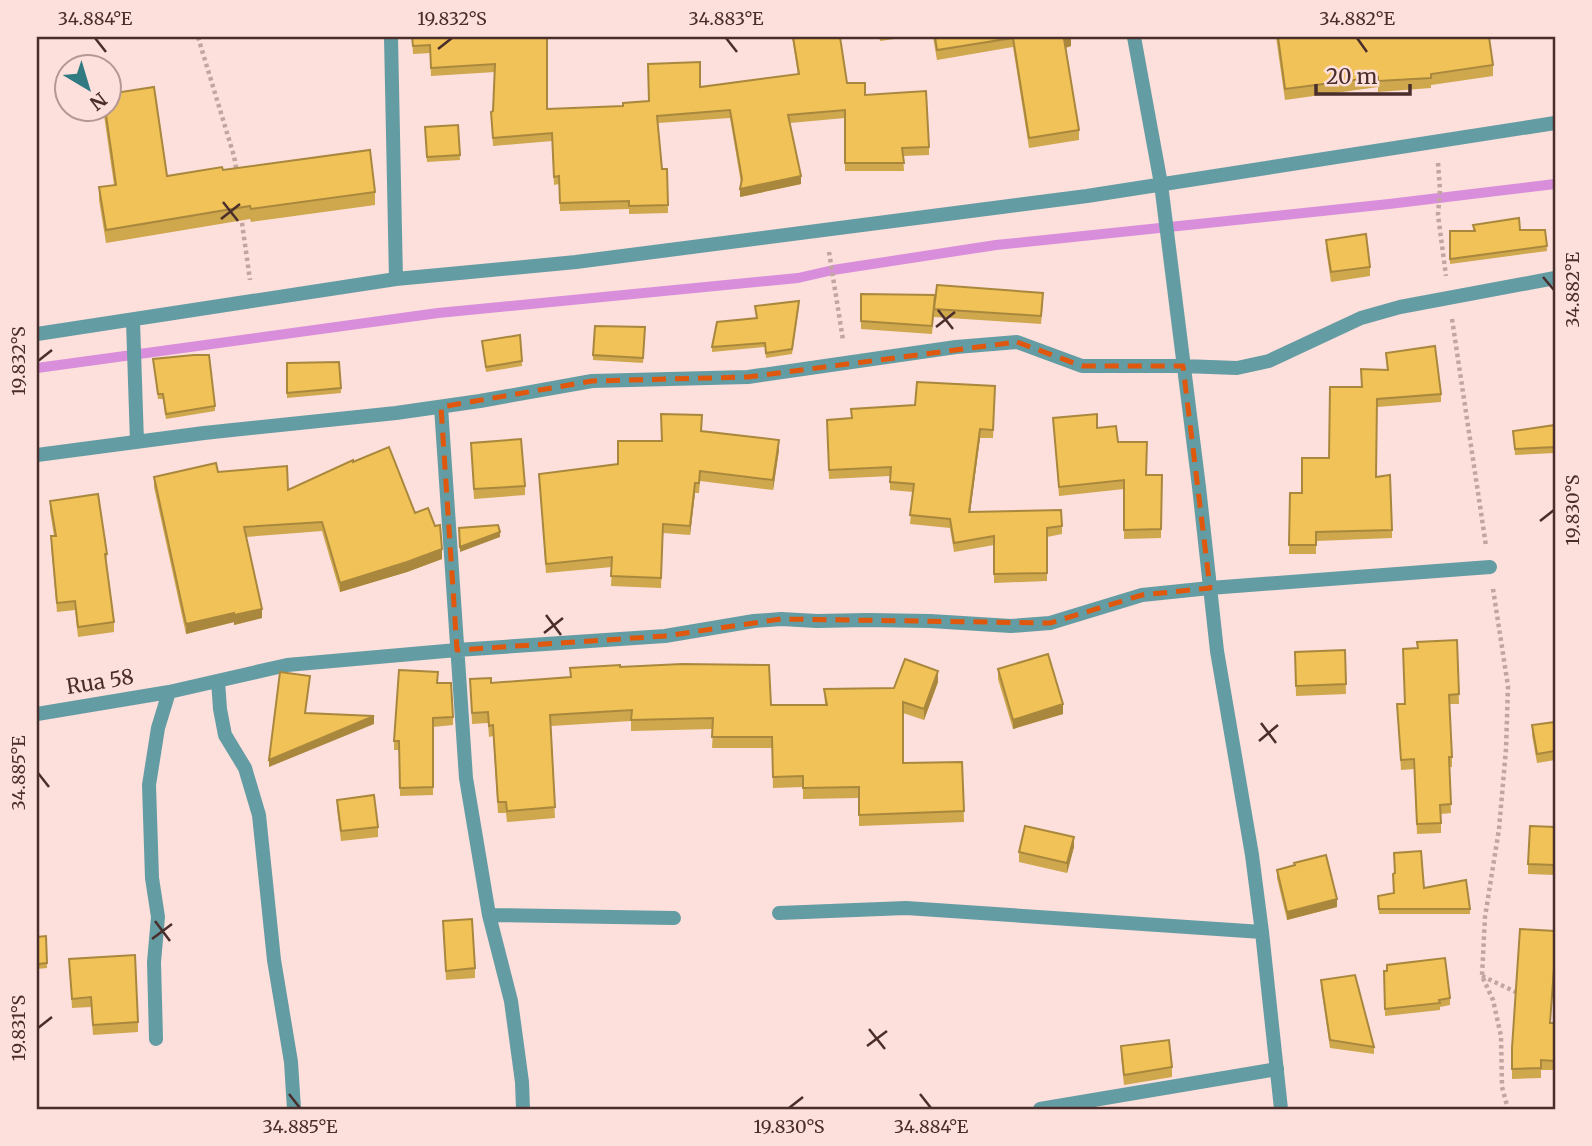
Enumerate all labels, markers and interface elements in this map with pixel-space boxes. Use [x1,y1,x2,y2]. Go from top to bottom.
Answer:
text: 34.884°E [58,7,133,30]
text: 19.832°S [417,7,487,30]
text: 34.883°E [689,7,764,30]
text: 34.882°E [1319,7,1395,30]
north arrow [52,52,122,122]
scale bar [1316,52,1410,96]
text: 20 m [1326,63,1378,90]
text: N [85,87,112,115]
text: 34.882°E [1561,252,1584,328]
text: 19.832°S [7,326,30,396]
text: 19.830°S [1561,474,1584,546]
street label: Rua 58 [64,663,136,700]
text: 34.885°E [7,735,30,810]
text: 19.831°S [7,995,30,1061]
text: 34.885°E [263,1115,338,1138]
text: 19.830°S [753,1115,825,1138]
text: 34.884°E [894,1115,969,1138]

